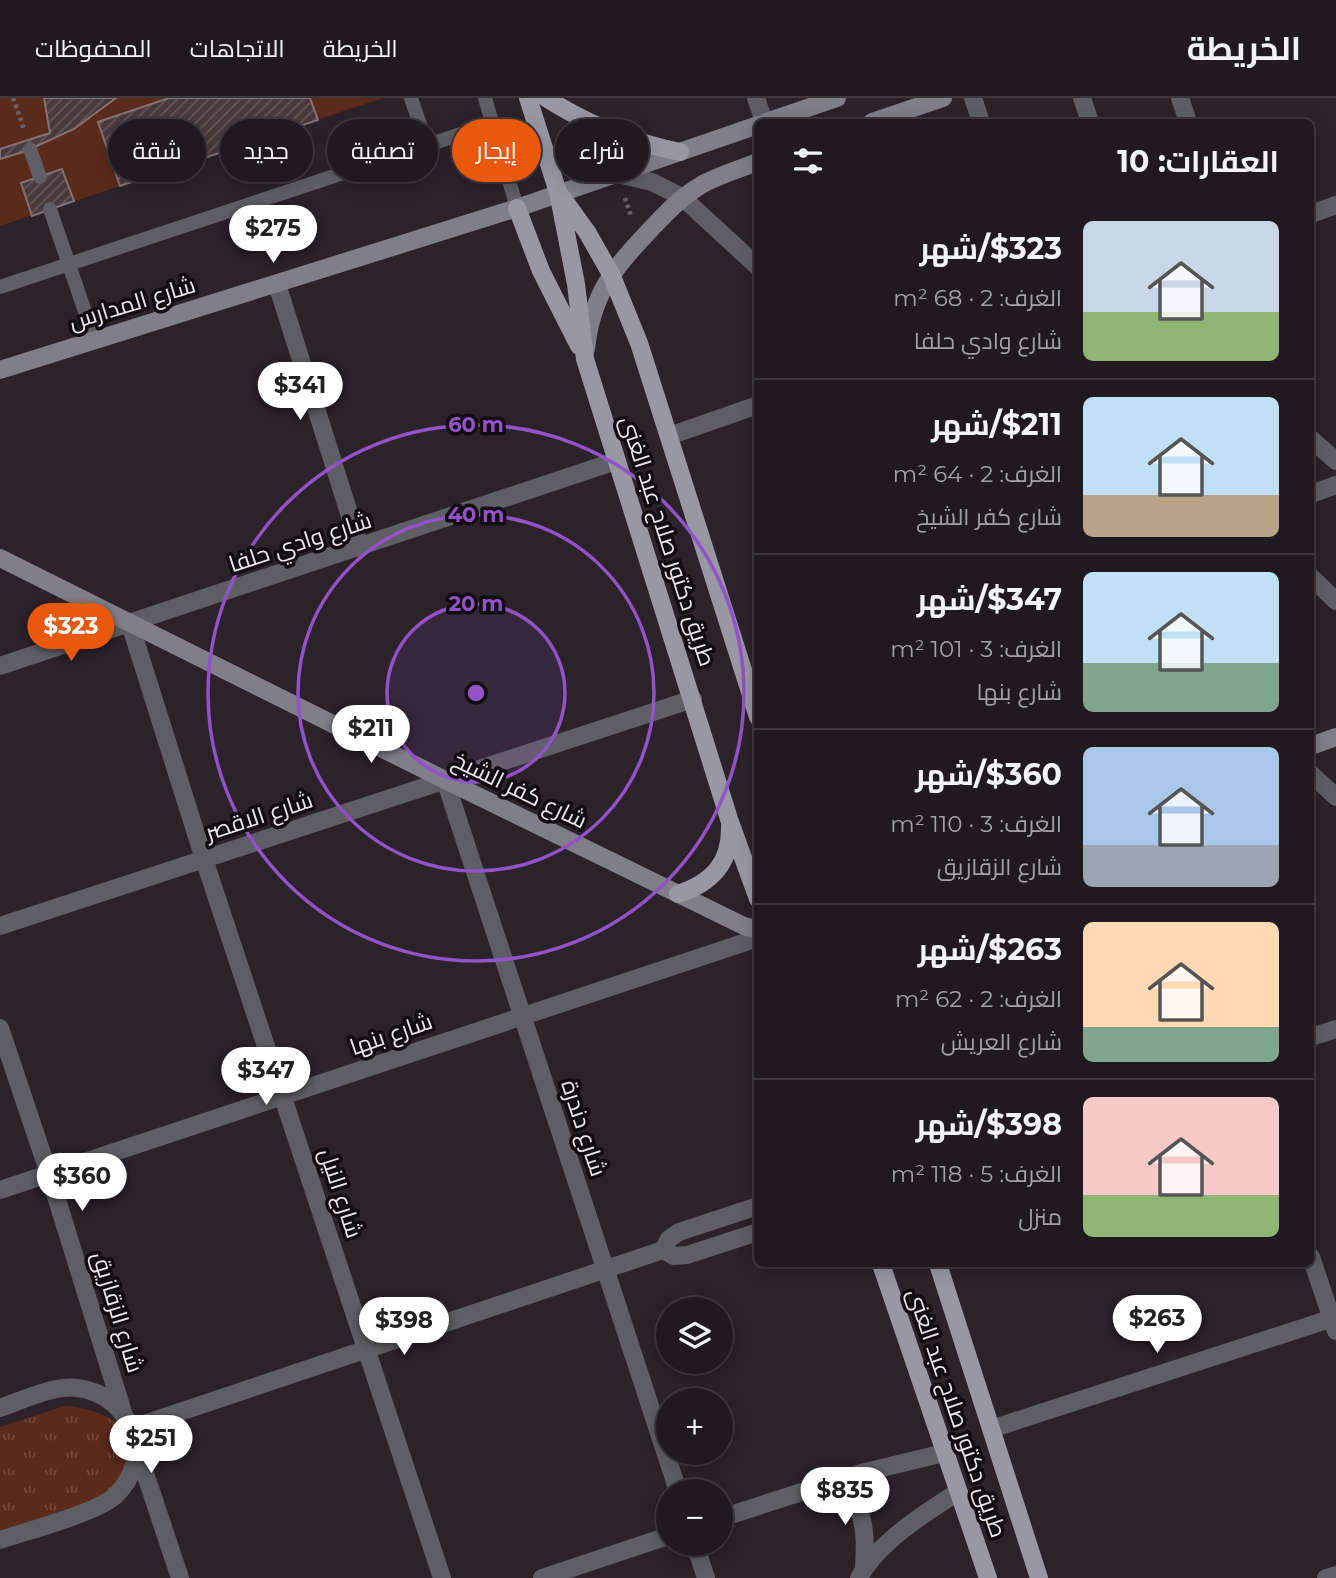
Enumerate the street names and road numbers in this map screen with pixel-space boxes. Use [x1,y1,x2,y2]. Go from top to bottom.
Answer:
street label: شارع المدارس [65,270,199,337]
street label: طريق دكتور صلاح عبد الغنى [612,412,722,670]
street label: شارع وادي حلفا [225,506,376,582]
street label: شارع كفر الشيخ [447,745,592,836]
street label: شارع الاقصر [200,785,317,849]
street label: شارع بنها [346,1007,437,1063]
street label: شارع دندرة [553,1076,613,1180]
street label: شارع النيل [311,1145,369,1242]
street label: شارع الزقازيق [84,1248,150,1377]
street label: طريق دكتور صلاح عبد الغنى [899,1285,1013,1542]

